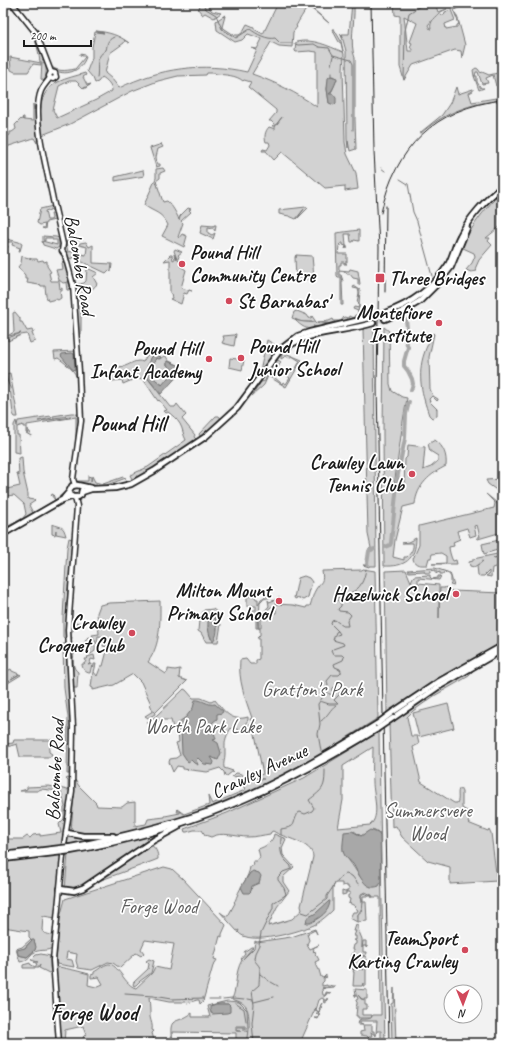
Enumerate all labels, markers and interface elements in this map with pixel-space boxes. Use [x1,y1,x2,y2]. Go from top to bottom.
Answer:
scale bar [24,22,91,48]
text: 200 m [30,28,57,44]
street label: Balcombe Road [59,213,102,320]
place label: Pound Hill Community Centre [190,240,316,289]
marker: Pound Hill Community Centre [177,259,187,269]
place label: Three Bridges [389,266,486,291]
marker: Three Bridges [374,272,386,284]
place label: St Barnabas' [237,289,334,314]
marker: St Barnabas' [224,296,234,306]
place label: Montefiore Institute [356,300,433,348]
marker: Montefiore Institute [434,318,444,328]
place label: Pound Hill Junior School [247,334,343,382]
place label: Pound Hill Infant Academy [90,336,205,385]
marker: Pound Hill Junior School [236,353,246,363]
marker: Pound Hill Infant Academy [204,354,214,364]
district label: Pound Hill [91,410,169,438]
place label: Crawley Lawn Tennis Club [310,450,406,498]
marker: Crawley Lawn Tennis Club [407,469,417,479]
place label: Milton Mount Primary School [167,578,275,626]
place label: Hazelwick School [332,582,451,607]
marker: Hazelwick School [451,589,461,599]
marker: Milton Mount Primary School [274,596,284,606]
place label: Crawley Croquet Club [37,610,126,658]
marker: Crawley Croquet Club [127,628,137,638]
park label: Gratton's Park [262,677,364,702]
park label: Worth Park Lake [145,714,262,739]
street label: Balcombe Road [40,716,70,821]
street label: Crawley Avenue [207,737,312,804]
park label: Summersvere Wood [384,798,473,846]
park label: Forge Wood [120,894,201,919]
place label: TeamSport Karting Crawley [347,926,459,975]
marker: TeamSport Karting Crawley [460,945,470,955]
north arrow [443,984,483,1024]
district label: Forge Wood [51,999,142,1027]
text: N [457,1007,467,1021]

